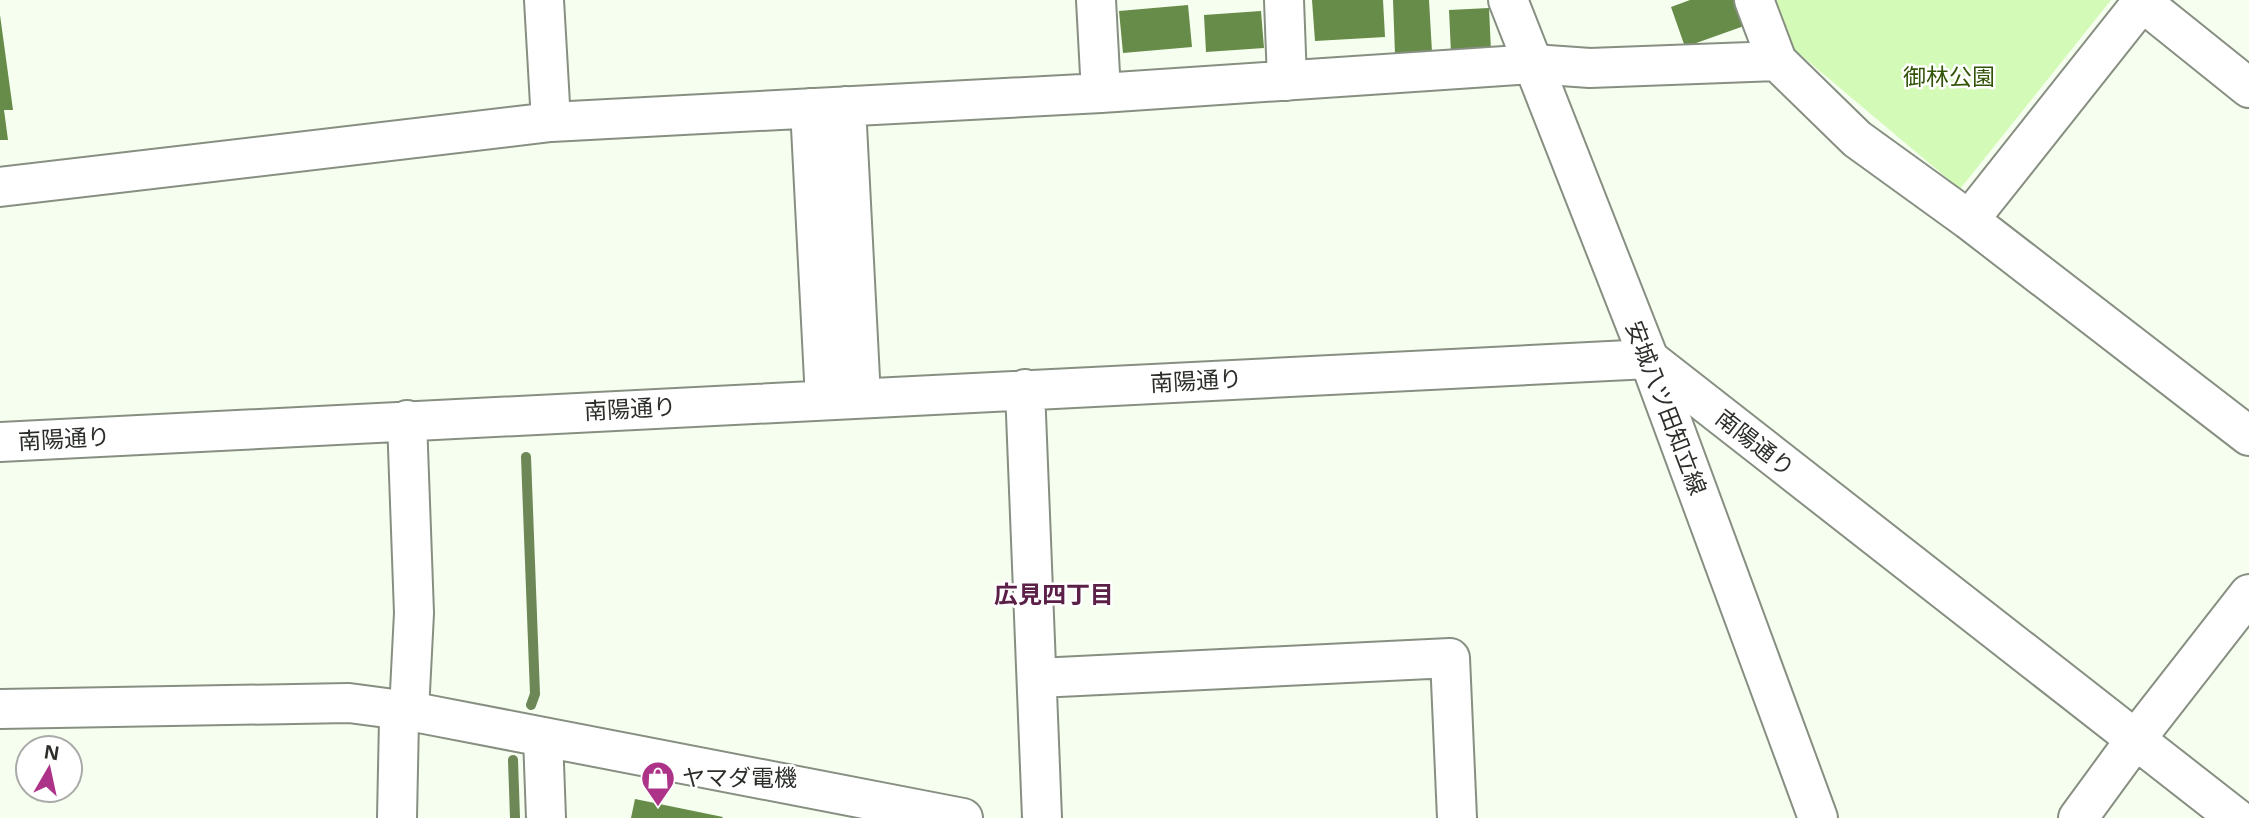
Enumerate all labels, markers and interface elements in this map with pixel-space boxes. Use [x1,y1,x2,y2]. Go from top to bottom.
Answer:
park label: 御林公園 [1903,60,1995,92]
street label: 安城八ツ田知立線 [1619,316,1715,499]
street label: 南陽通り [1149,362,1243,398]
street label: 南陽通り [583,390,677,426]
street label: 南陽通り [1710,401,1802,483]
street label: 南陽通り [17,420,111,456]
district label: 広見四丁目 [994,577,1114,610]
north arrow [14,734,84,804]
text: N [42,738,61,766]
shop icon: ヤマダ電機 [639,759,677,808]
place label: ヤマダ電機 [682,761,797,793]

